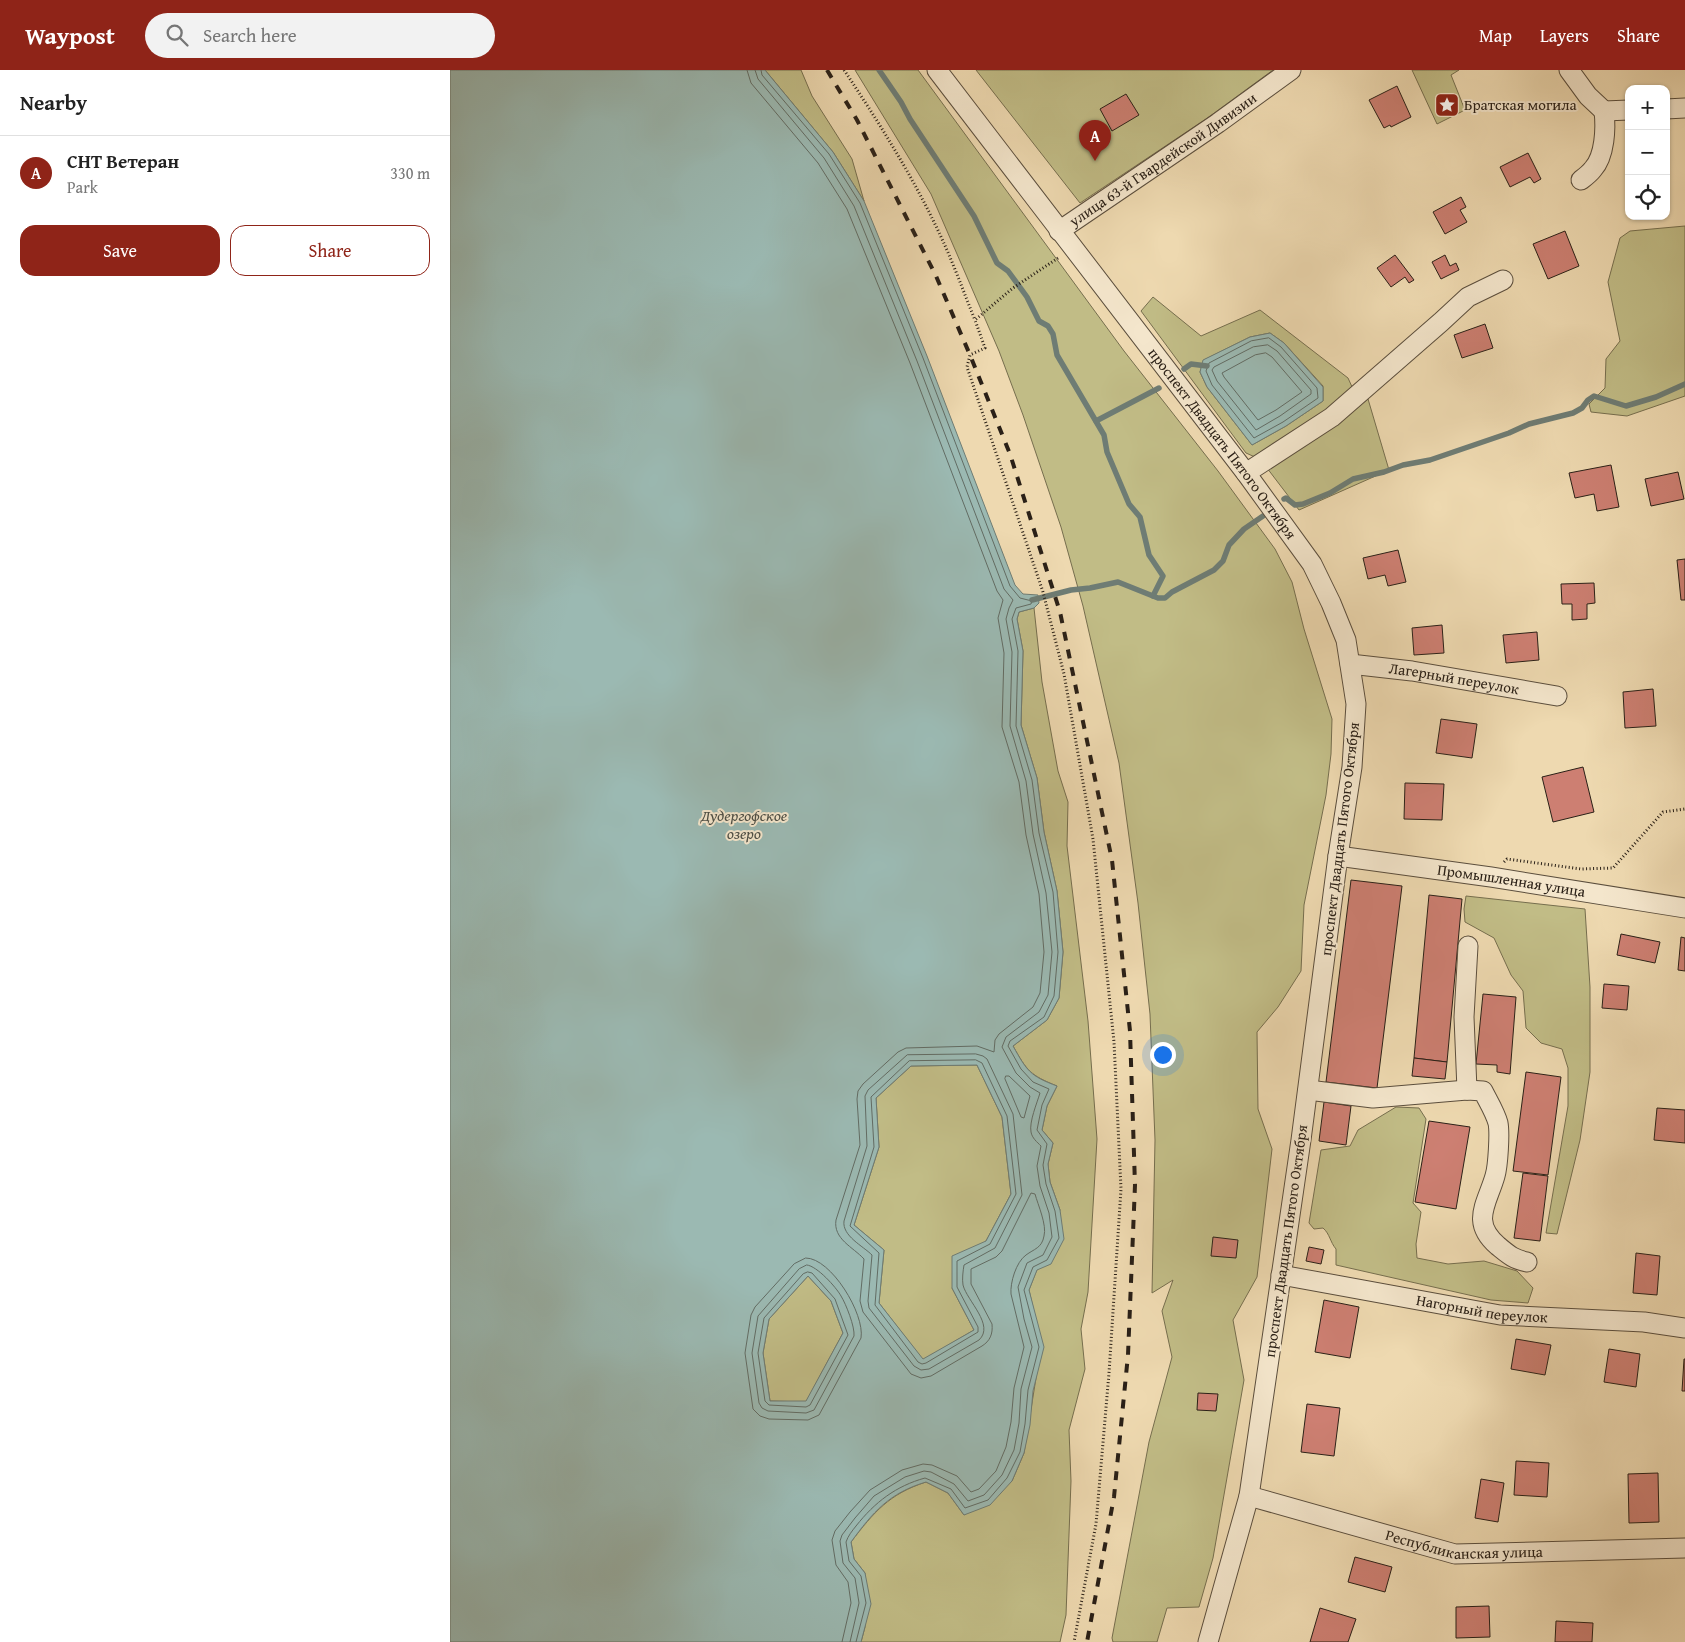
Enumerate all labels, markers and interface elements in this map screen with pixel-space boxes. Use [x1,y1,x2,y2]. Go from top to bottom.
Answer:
search box [145,13,495,58]
text: Waypost [25,18,115,53]
icon: search [163,21,191,49]
text: Search here [203,21,297,49]
text: Map [1479,22,1512,49]
text: Layers [1540,22,1589,49]
text: Share [1617,22,1660,49]
map controls [1625,85,1670,220]
button: + [1625,85,1670,130]
text: Nearby [20,87,87,118]
street label: улица 63-й Гвардейской Дивизии [1064,87,1261,232]
place icon: Братская могила [1434,92,1460,118]
place label: Братская могила [1464,94,1577,115]
pin: A [1079,120,1111,161]
button: − [1625,130,1670,175]
text: СНТ Ветеран [67,147,179,175]
text: A [31,161,41,185]
text: 330 m [390,161,430,185]
text: Park [67,175,98,199]
button: locate [1625,175,1670,220]
button: Save [20,225,220,276]
button: Share [230,225,430,276]
street label: проспект Двадцать Пятого Октября [1144,343,1302,544]
street label: Лагерный переулок [1388,657,1521,699]
street label: проспект Двадцать Пятого Октября [1315,721,1364,957]
water label: Дудергофское озеро [700,803,788,845]
street label: Промышленная улица [1436,859,1588,902]
your location [1150,1042,1176,1068]
street label: проспект Двадцать Пятого Октября [1259,1123,1312,1359]
street label: Нагорный переулок [1415,1289,1548,1327]
street label: Республиканская улица [1383,1524,1544,1564]

